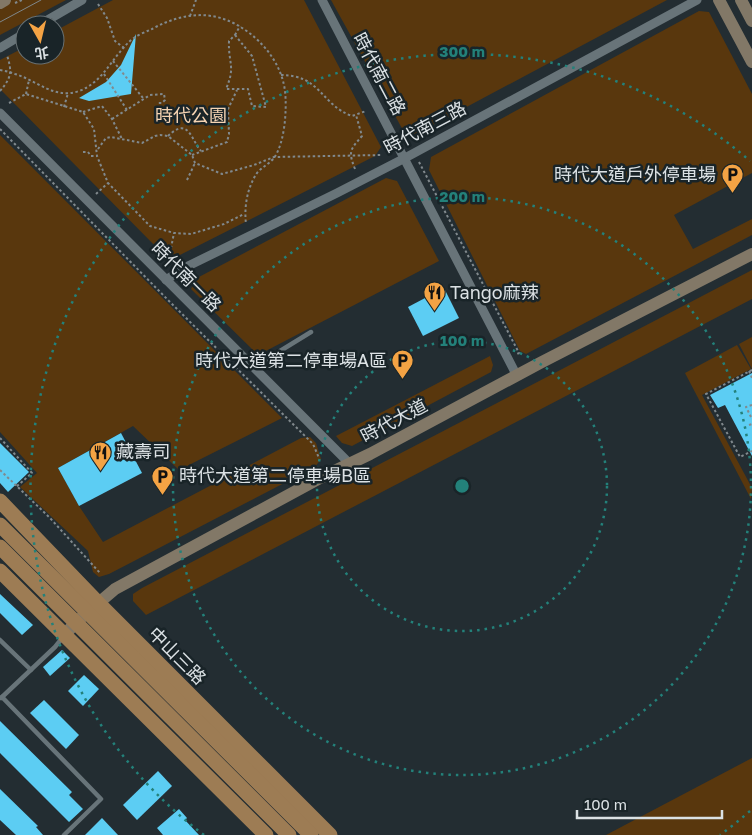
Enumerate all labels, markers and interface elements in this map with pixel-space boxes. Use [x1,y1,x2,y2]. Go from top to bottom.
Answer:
north arrow [15,15,65,65]
street label: 時代南二路 [349,29,411,118]
text: 300 m [439,42,485,60]
text: 北 [34,44,50,63]
street label: 時代南三路 [380,96,469,158]
park label: 時代公園 [155,104,227,126]
place label: 時代大道戶外停車場 [554,163,716,185]
parking icon: 時代大道戶外停車場 [720,163,744,194]
text: 200 m [439,187,485,205]
street label: 時代南一路 [147,237,226,316]
restaurant icon: Tango麻辣 [422,281,446,312]
place label: Tango麻辣 [450,281,539,303]
text: 100 m [440,331,484,349]
place label: 時代大道第二停車場A區 [195,349,387,371]
parking icon: 時代大道第二停車場A區 [391,349,415,380]
street label: 時代大道 [357,394,430,447]
restaurant icon: 藏壽司 [88,440,112,471]
place label: 藏壽司 [116,440,170,462]
parking icon: 時代大道第二停車場B區 [151,464,175,495]
place label: 時代大道第二停車場B區 [179,464,371,486]
centre of rings [453,477,471,495]
street label: 中山三路 [144,622,211,689]
scale bar [577,788,722,820]
text: 100 m [584,795,627,813]

